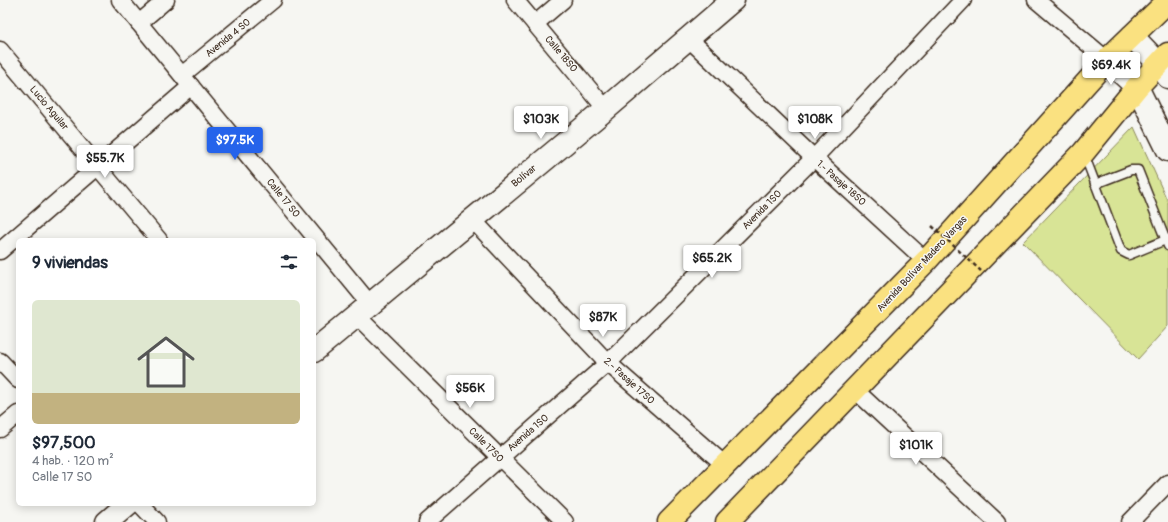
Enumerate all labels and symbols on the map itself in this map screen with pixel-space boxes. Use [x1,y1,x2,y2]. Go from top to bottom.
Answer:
street label: Avenida 4 SO [203,16,253,60]
street label: Calle 18SO [542,33,580,75]
pin: $69.4K [1078,52,1144,86]
street label: Lucio Aguilar [27,83,71,133]
pin: $103K [513,106,569,140]
pin: $108K [787,106,843,140]
pin: $97.5K [202,127,268,161]
pin: $55.7K [72,145,138,179]
street label: 1.- Pasaje 18SO [814,158,868,208]
street label: Bolívar [509,162,539,190]
street label: Calle 17 SO [264,176,302,220]
street label: Avenida 1SO [740,188,784,232]
street label: Avenida Bolívar Madero Vargas [874,213,970,314]
pin: $65.2K [679,245,745,279]
pin: $87K [579,304,627,338]
street label: 2.- Pasaje 17SO [601,355,657,407]
pin: $56K [446,375,494,409]
street label: Avenida 1SO [505,412,551,454]
street label: Calle 17SO [466,425,506,465]
pin: $101K [888,432,944,466]

